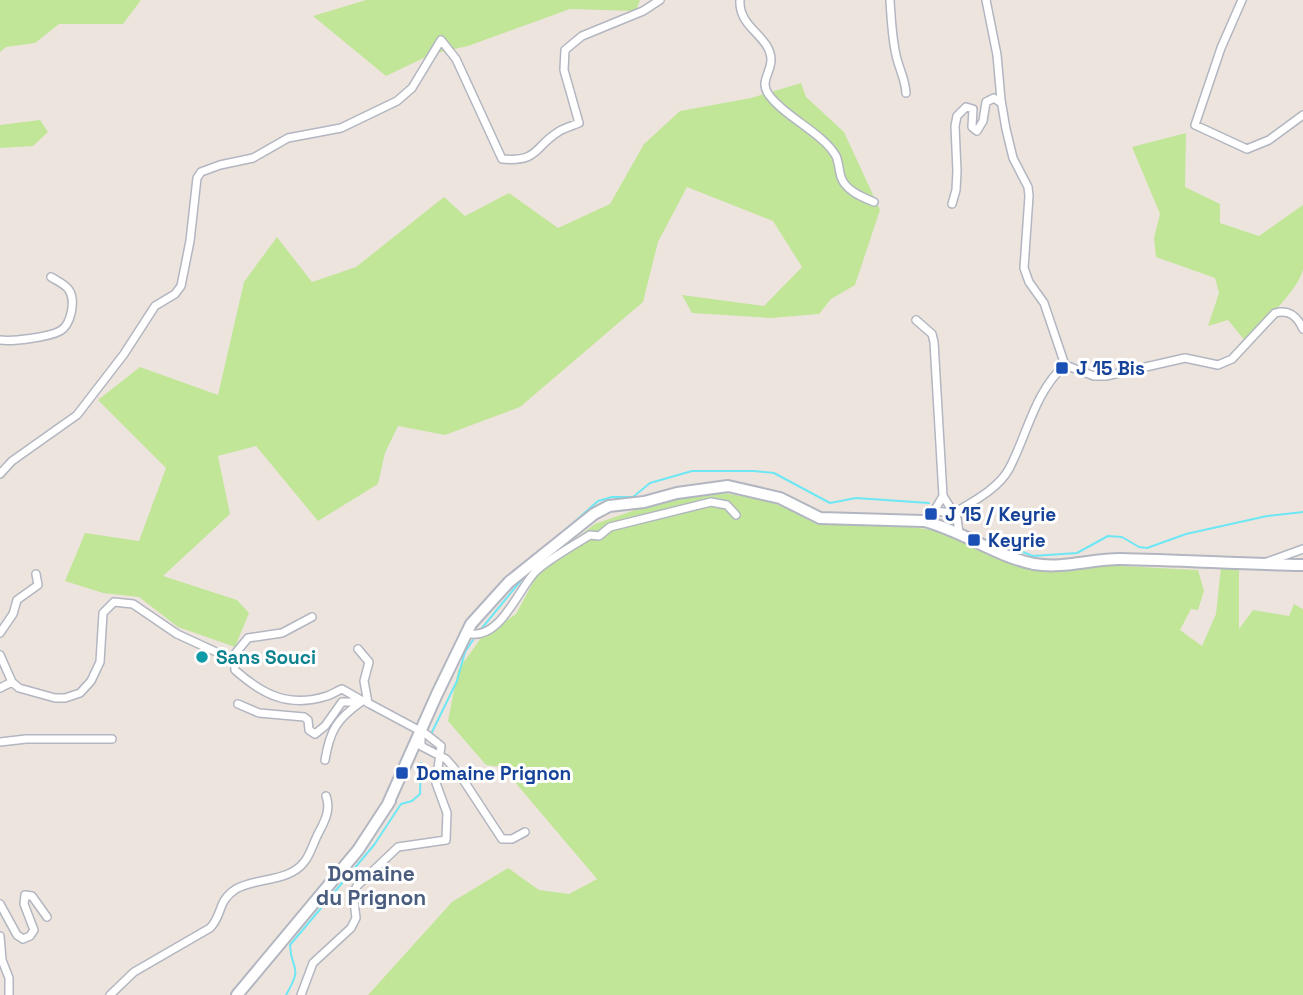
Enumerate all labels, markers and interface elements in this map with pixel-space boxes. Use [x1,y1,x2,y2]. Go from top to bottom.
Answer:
place label: J 15 Bis [1076,356,1145,381]
marker: J 15 Bis [1054,360,1070,376]
place label: J 15 / Keyrie [945,502,1056,527]
marker: J 15 / Keyrie [923,506,939,522]
place label: Keyrie [988,528,1046,553]
marker: Keyrie [966,532,982,548]
place label: Sans Souci [216,645,316,670]
marker: Sans Souci [194,649,210,665]
place label: Domaine Prignon [416,761,571,786]
marker: Domaine Prignon [394,765,410,781]
district label: Domaine du Prignon [316,860,426,911]

